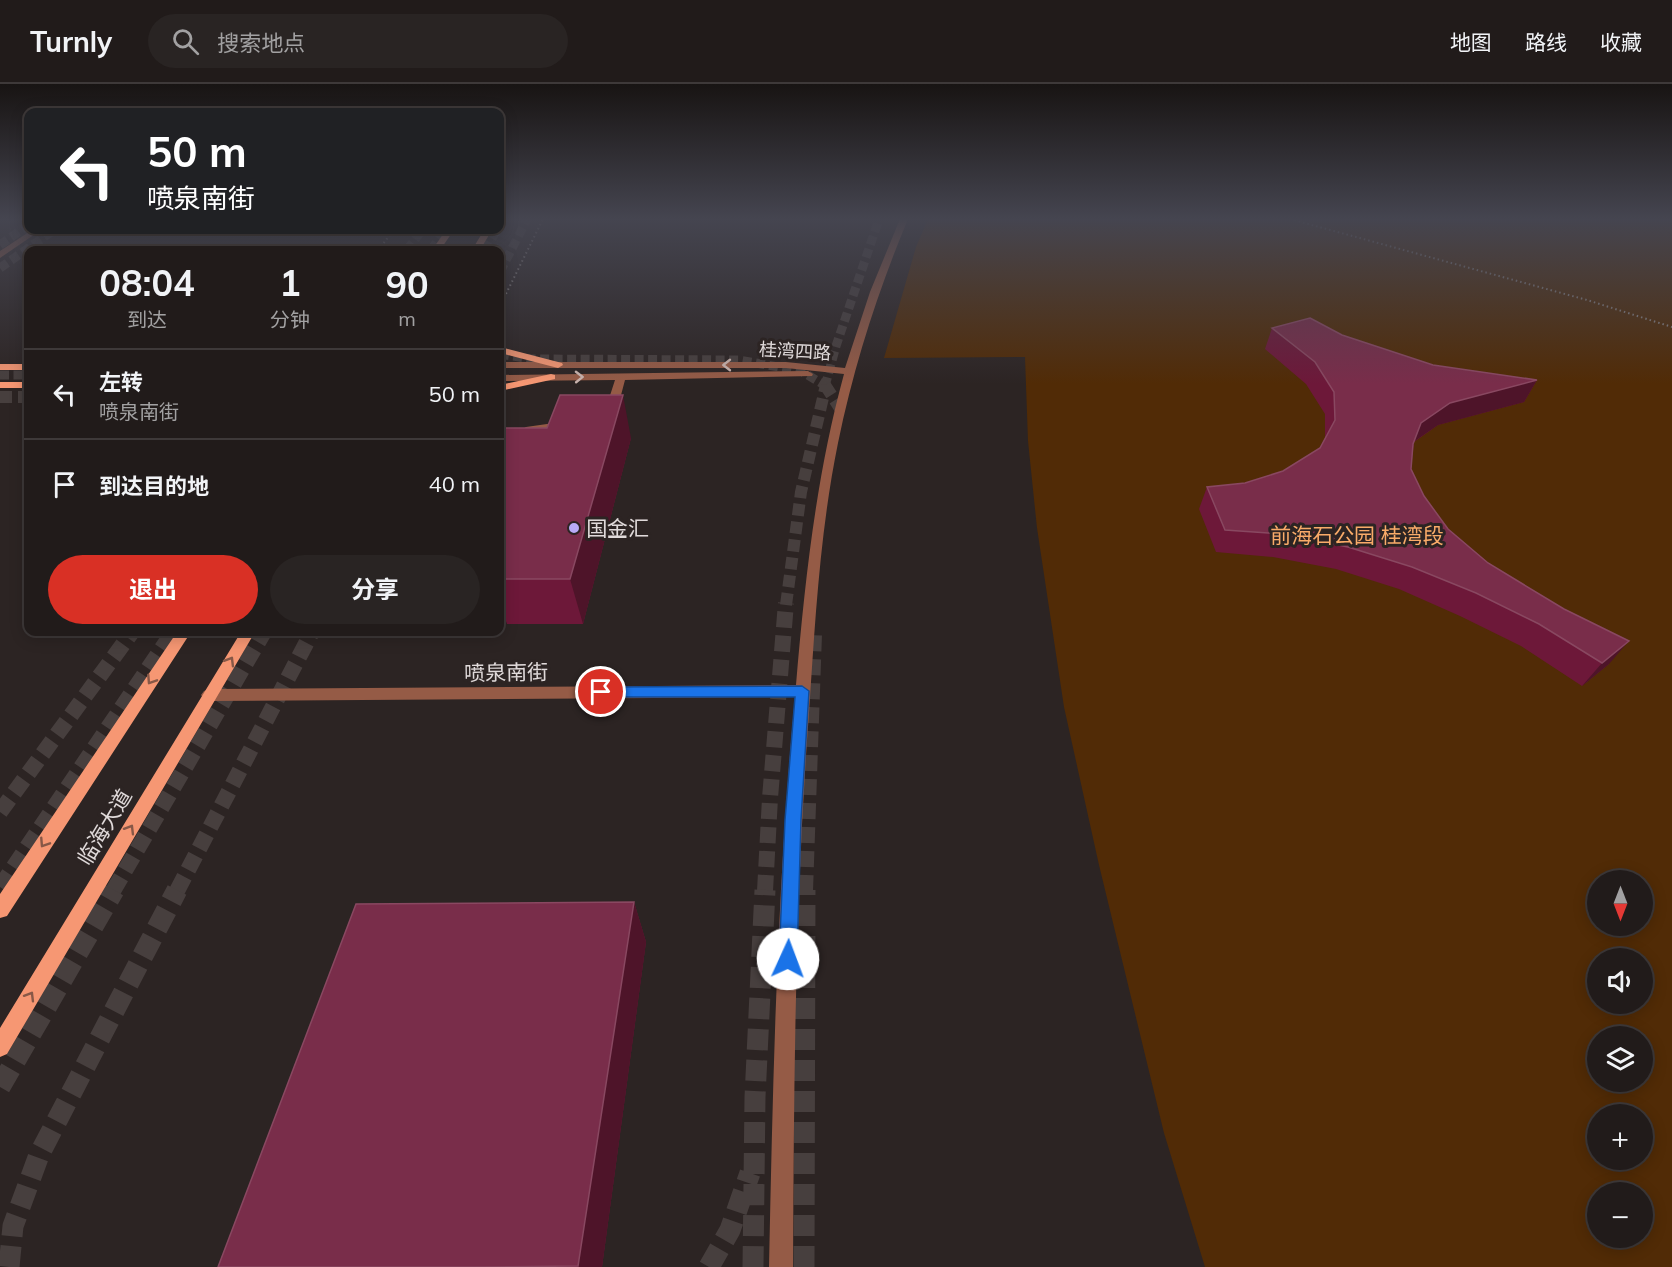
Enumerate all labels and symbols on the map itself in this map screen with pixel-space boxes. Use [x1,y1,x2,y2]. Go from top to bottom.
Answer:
street label: 桂湾四路 [758,338,832,364]
one-way arrow [722,359,731,371]
one-way arrow [574,371,583,383]
place label: 国金汇 [586,515,649,541]
marker: 国金汇 [567,521,581,535]
park label: 前海石公园 桂湾段 [1270,522,1444,548]
one-way arrow [222,657,234,667]
street label: 喷泉南街 [464,658,548,686]
pin [575,666,626,717]
one-way arrow [148,674,159,685]
street label: 临海大道 [71,784,137,870]
one-way arrow [122,825,134,835]
one-way arrow [40,836,51,847]
north arrow [1587,870,1653,936]
position arrow [756,927,820,991]
one-way arrow [23,992,34,1002]

